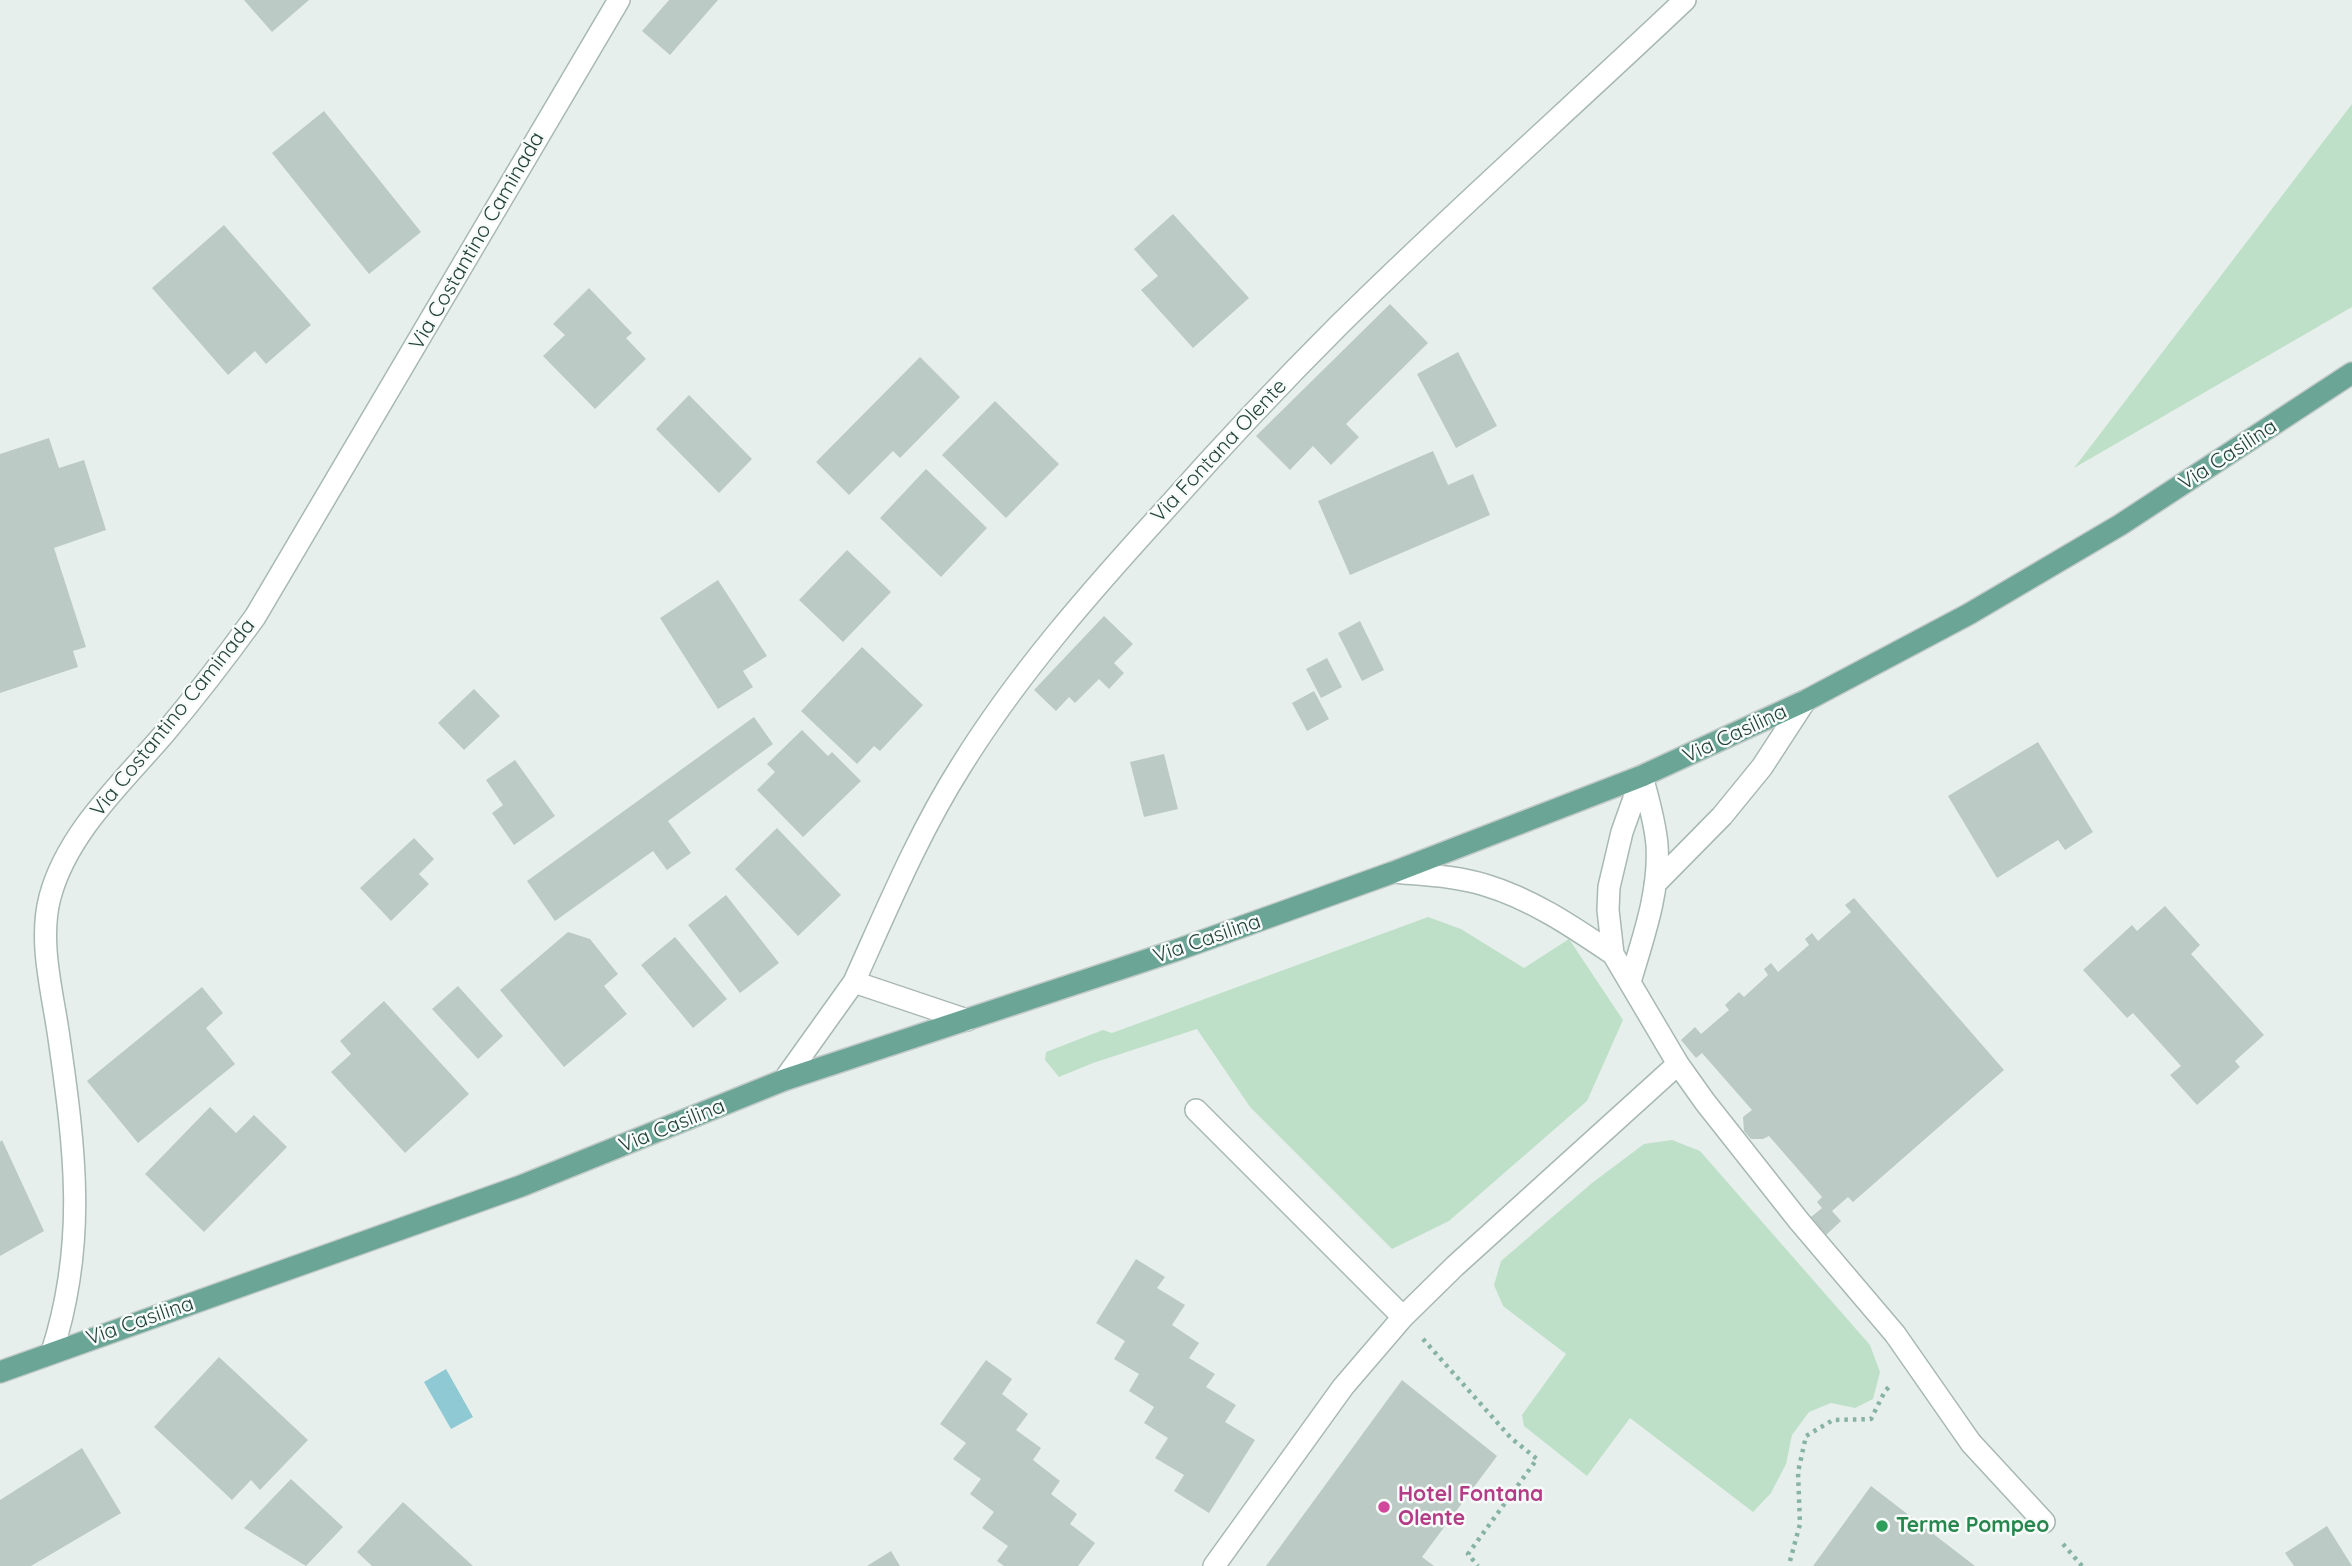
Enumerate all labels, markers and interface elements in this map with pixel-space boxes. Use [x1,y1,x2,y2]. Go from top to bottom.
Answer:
street label: Via Costantino Caminada [404,127,550,355]
street label: Via Fontana Olente [1146,374,1292,528]
street label: Via Casilina [2174,414,2282,496]
street label: Via Costantino Caminada [85,614,261,822]
street label: Via Casilina [1679,699,1791,769]
street label: Via Casilina [1150,909,1264,969]
street label: Via Casilina [615,1093,729,1159]
street label: Via Casilina [83,1291,197,1351]
place label: Hotel Fontana Olente [1398,1482,1543,1532]
marker: Hotel Fontana Olente [1376,1499,1392,1515]
place label: Terme Pompeo [1896,1513,2049,1539]
marker: Terme Pompeo [1874,1518,1890,1534]

